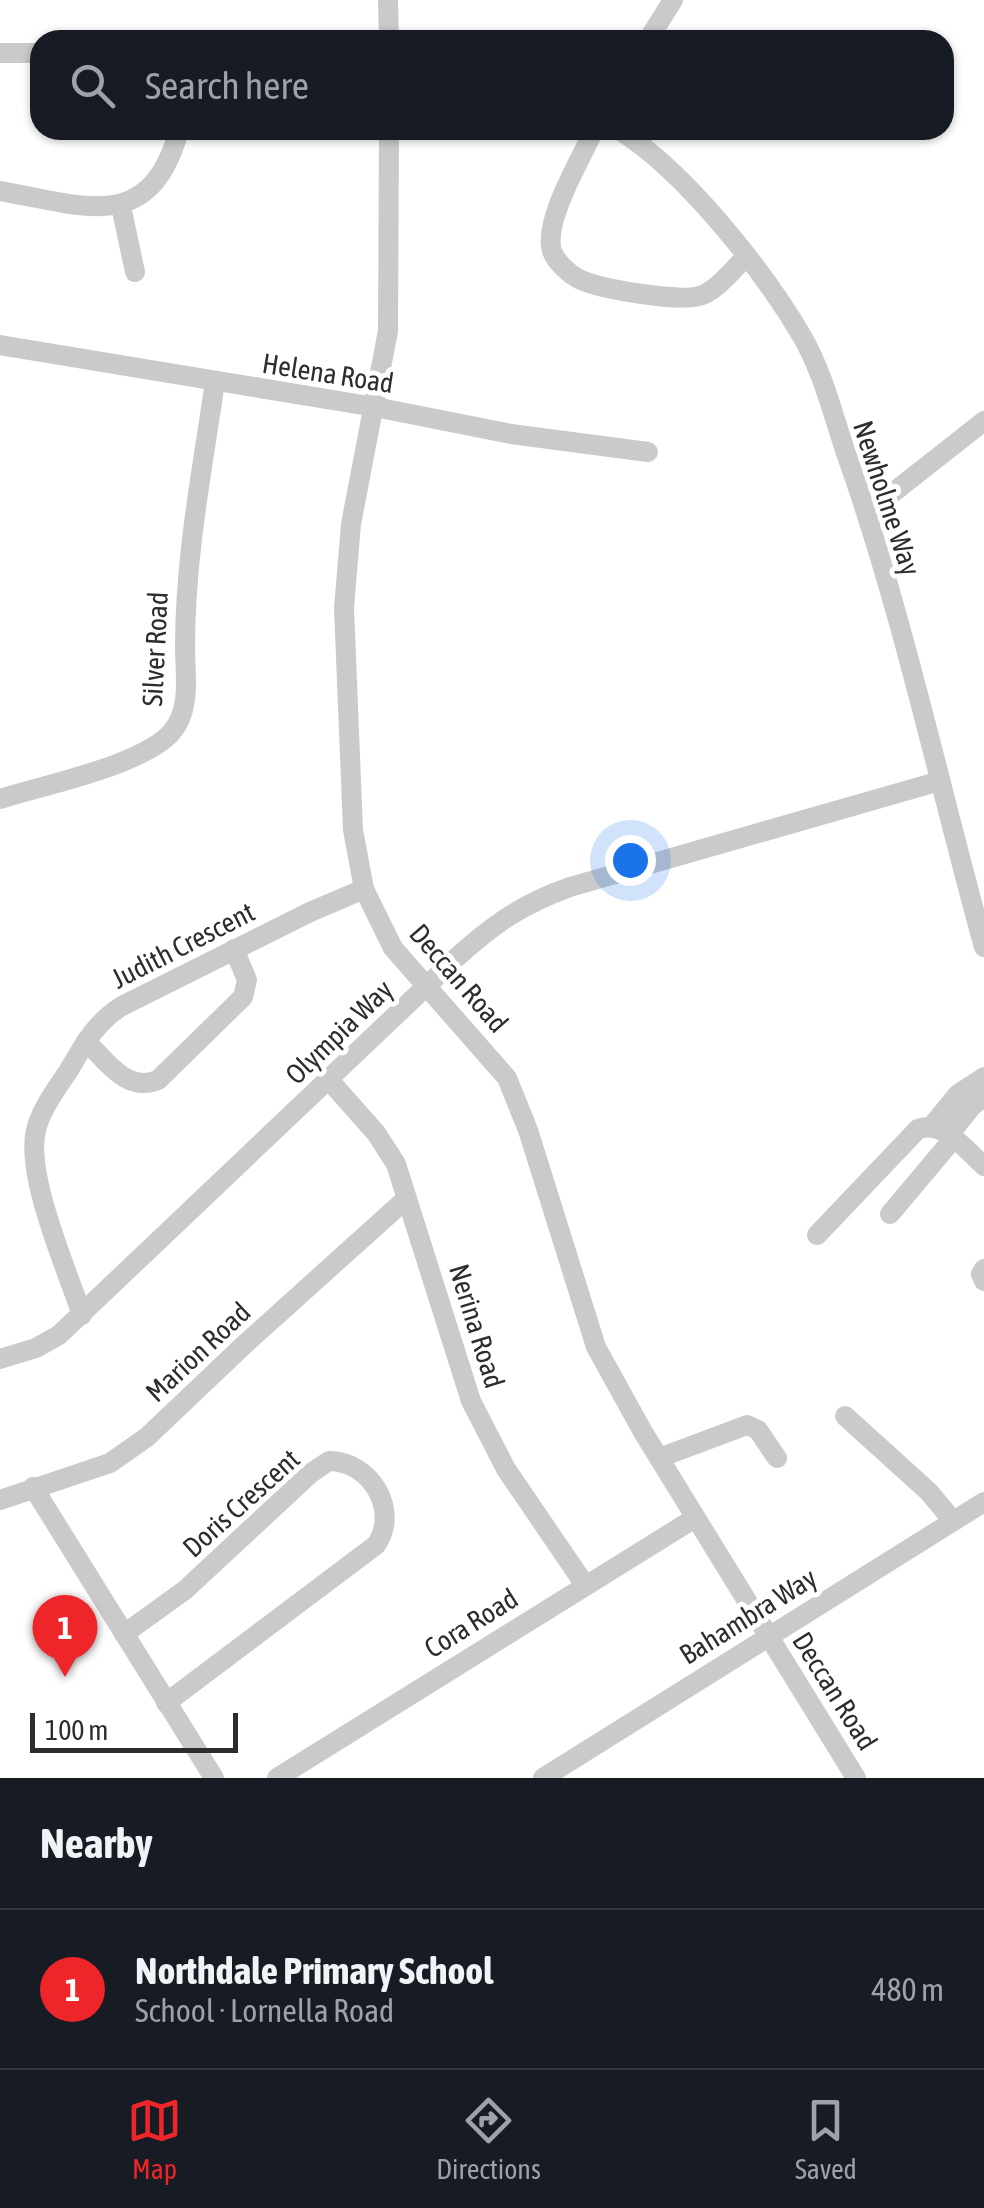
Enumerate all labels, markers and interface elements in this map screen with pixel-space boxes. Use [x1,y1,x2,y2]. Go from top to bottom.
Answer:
search box [30,30,954,140]
icon: search [65,58,120,113]
text: Search here [145,64,309,107]
street label: Helena Road [260,347,396,399]
street label: Newholme Way [847,417,927,579]
street label: Silver Road [136,591,174,707]
your location [605,835,656,886]
street label: Judith Crescent [106,895,260,995]
street label: Deccan Road [403,917,515,1039]
street label: Olympia Way [279,973,399,1091]
street label: Nerina Road [443,1260,511,1392]
street label: Marion Road [139,1296,257,1408]
street label: Doris Crescent [176,1442,306,1564]
street label: Bahambra Way [674,1561,822,1671]
street label: Cora Road [419,1582,523,1664]
pin: 1 [32,1594,98,1677]
street label: Deccan Road [786,1626,884,1756]
scale bar [30,1708,238,1752]
text: 100 m [45,1714,108,1746]
text: Nearby [40,1819,153,1867]
text: Northdale Primary School [135,1949,493,1992]
text: 1 [65,1971,80,2008]
text: 480 m [871,1971,944,2008]
text: School · Lornella Road [135,1992,394,2029]
tab: Map [127,2093,182,2185]
tab: Directions [436,2093,541,2185]
tab: Saved [795,2093,857,2185]

